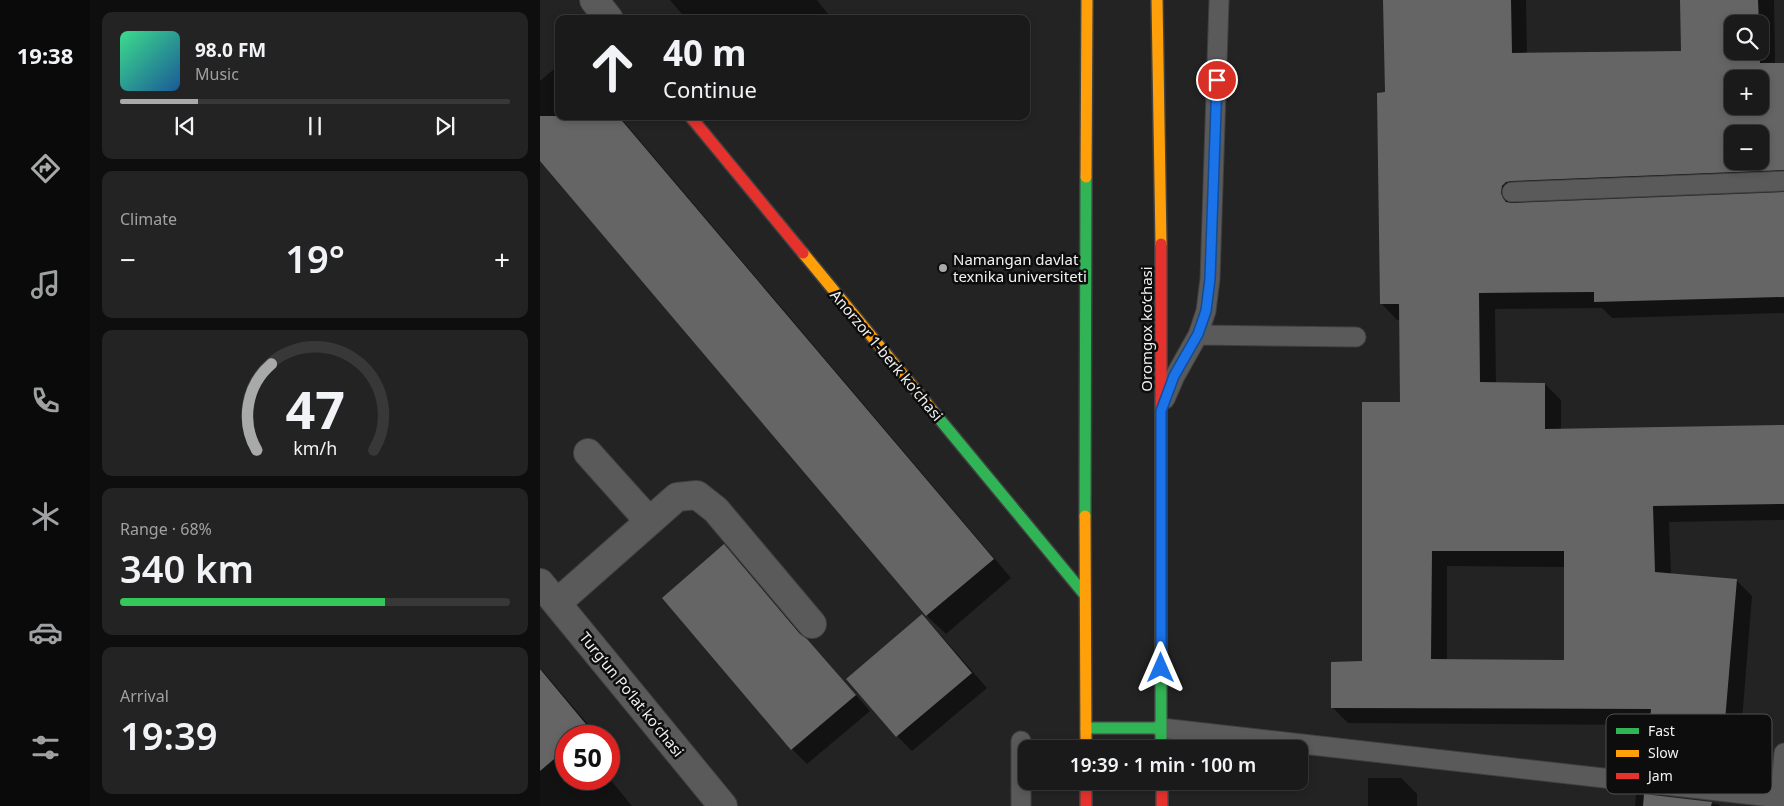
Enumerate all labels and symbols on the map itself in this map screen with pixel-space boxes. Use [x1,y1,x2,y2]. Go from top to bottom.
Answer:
pin [1196,59,1238,101]
place label: Namangan davlat texnika universiteti [953,249,1087,286]
marker: Namangan davlat texnika universiteti [937,262,949,274]
street label: Oromgox ko‘chasi [1136,266,1156,392]
street label: Anorzor 1-berk koʻchasi [826,285,948,425]
street label: Turgʻun Poʻlat koʻchasi [575,627,689,761]
position arrow [1134,641,1186,693]
legend [1606,714,1772,794]
text: Fast [1648,721,1675,740]
speed limit sign: 50 [555,725,620,790]
text: Slow [1648,743,1679,762]
text: Jam [1646,766,1673,785]

